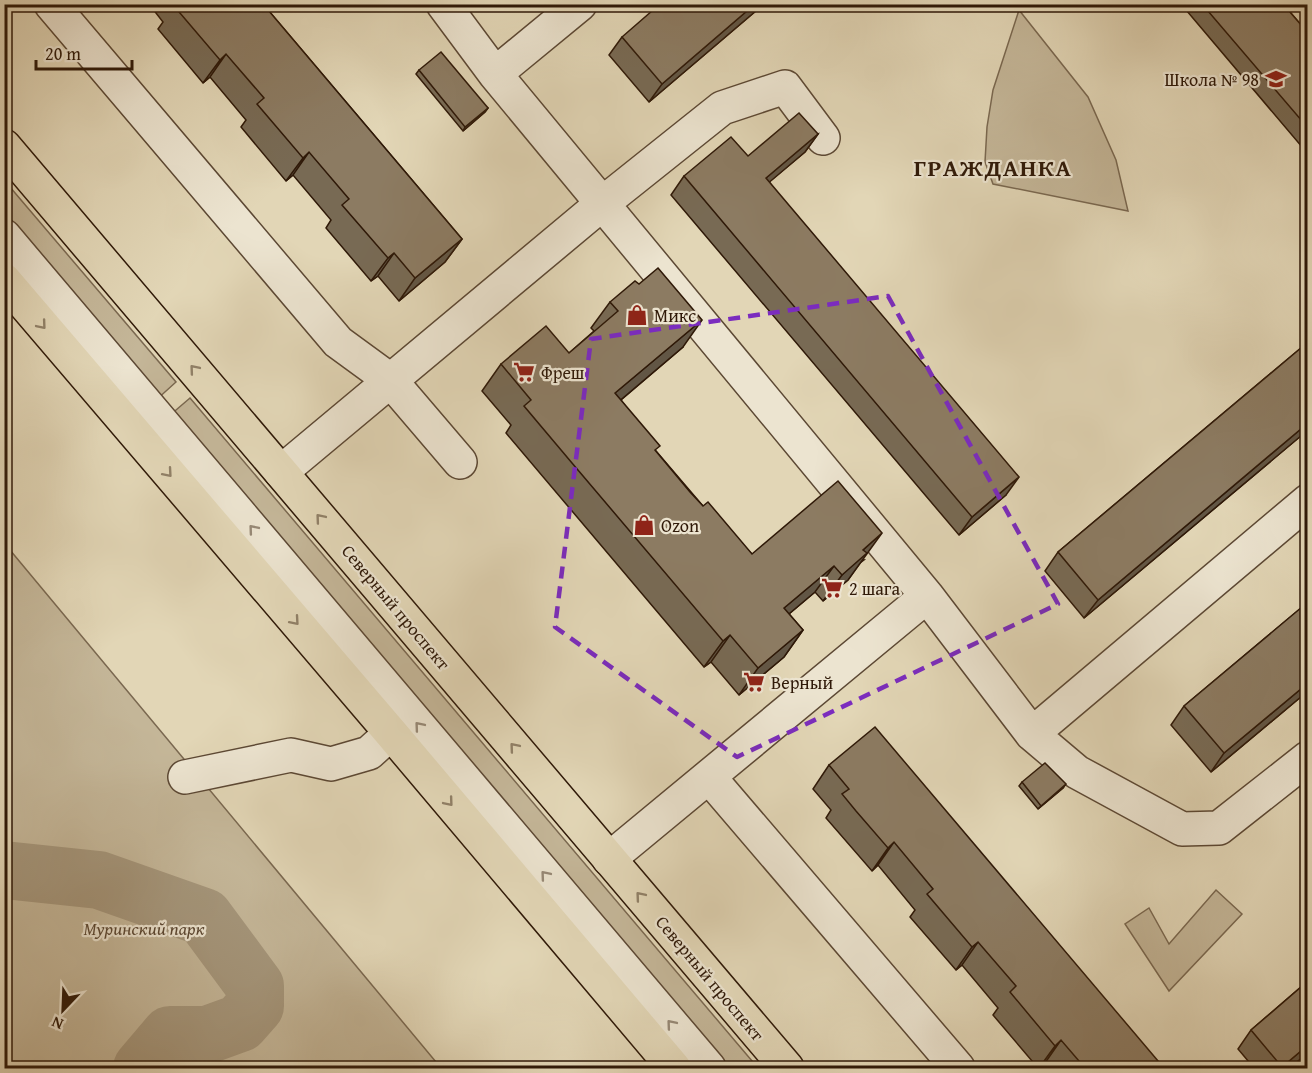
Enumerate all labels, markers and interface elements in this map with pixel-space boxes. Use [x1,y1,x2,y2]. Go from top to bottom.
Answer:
scale bar [36,33,132,71]
text: 20 m [45,40,81,67]
place label: Школа № 98 [1165,66,1259,93]
school or university icon: Школа № 98 [1264,67,1288,91]
district label: ГРАЖДАНКА [914,150,1072,185]
place label: Микс [654,302,696,329]
shop icon: Микс [625,303,649,327]
one-way arrow [35,318,46,329]
place label: Фреш [541,359,585,386]
supermarket icon: Фреш [512,360,536,384]
one-way arrow [190,365,201,376]
one-way arrow [161,466,172,477]
place label: Ozon [661,512,699,539]
shop icon: Ozon [632,513,656,537]
one-way arrow [316,514,327,525]
one-way arrow [249,525,260,536]
street label: Северный проспект [335,538,457,676]
place label: 2 шага [849,575,900,602]
supermarket icon: 2 шага [820,576,844,600]
one-way arrow [288,614,299,625]
place label: Верный [771,669,833,696]
supermarket icon: Верный [742,670,766,694]
one-way arrow [415,722,426,733]
one-way arrow [510,743,521,754]
one-way arrow [442,795,453,806]
one-way arrow [541,871,552,882]
one-way arrow [637,892,648,903]
street label: Северный проспект [649,909,771,1047]
park label: Муринский парк [83,915,205,942]
north arrow [33,980,93,1040]
text: N [47,1011,67,1037]
one-way arrow [667,1020,678,1031]

